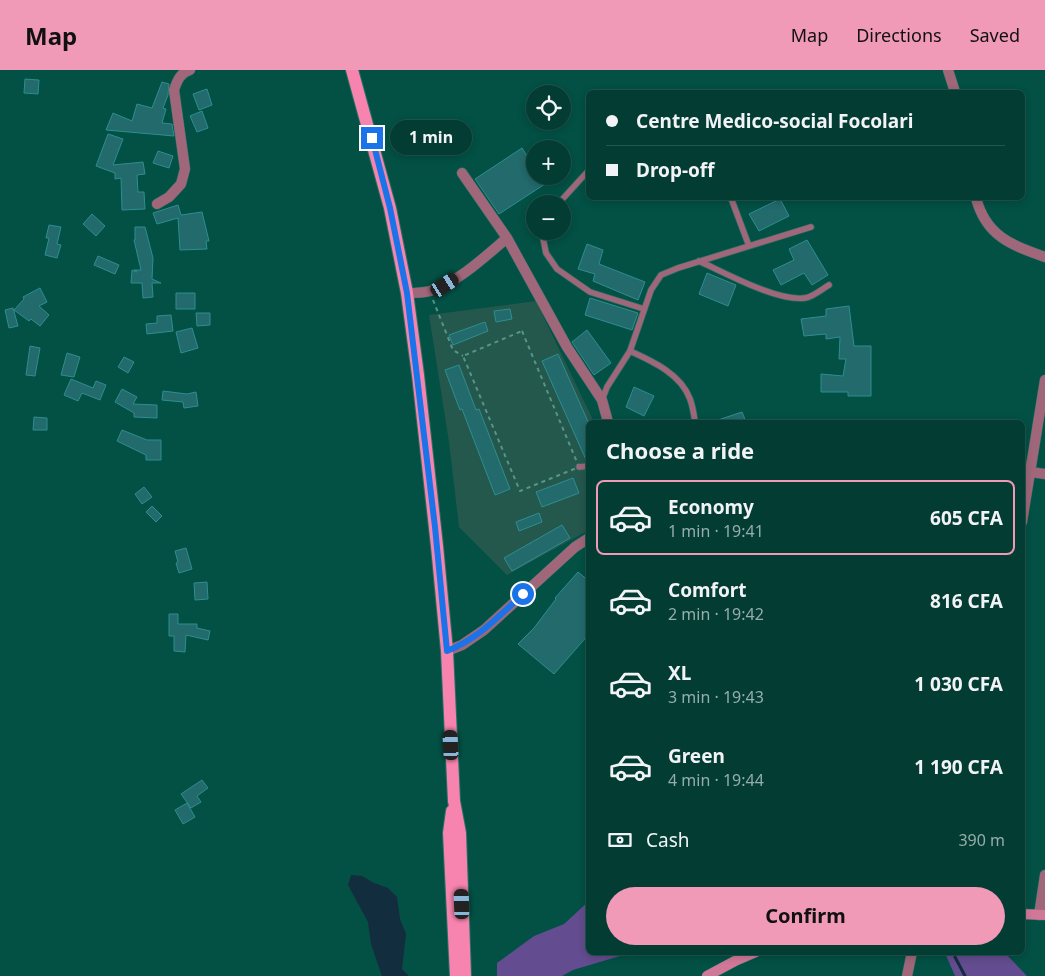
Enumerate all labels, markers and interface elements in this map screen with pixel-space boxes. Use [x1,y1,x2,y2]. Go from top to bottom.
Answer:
text: Map [25,19,77,52]
text: Map [791,23,828,47]
text: Directions [856,23,942,47]
text: Saved [970,23,1020,47]
map controls [526,85,571,240]
button: locate [526,85,571,130]
text: Centre Medico-social Focolari [636,108,913,134]
callout: 1 min [390,120,472,156]
text: 1 min [409,126,453,148]
route end [361,127,383,149]
button: + [526,140,571,185]
text: Drop-off [636,157,715,183]
button: − [526,195,571,240]
car [428,271,461,299]
text: Choose a ride [606,435,754,465]
text: Economy [668,494,754,520]
icon: car [608,495,653,540]
text: 605 CFA [930,505,1003,531]
text: 1 min · 19:41 [668,520,764,542]
text: Comfort [668,577,747,603]
icon: car [608,578,653,623]
route start [512,583,534,605]
text: 816 CFA [930,588,1003,614]
text: 2 min · 19:42 [668,603,764,625]
text: XL [668,660,691,686]
icon: car [608,661,653,706]
text: 1 030 CFA [914,671,1003,697]
text: 3 min · 19:43 [668,686,764,708]
car [442,730,459,760]
text: Green [668,743,725,769]
icon: car [608,744,653,789]
text: 1 190 CFA [914,754,1003,780]
text: 4 min · 19:44 [668,769,764,791]
icon: cash [606,826,634,854]
text: Cash [646,827,690,853]
text: 390 m [958,829,1005,851]
button: Confirm [606,887,1005,945]
car [453,889,470,919]

